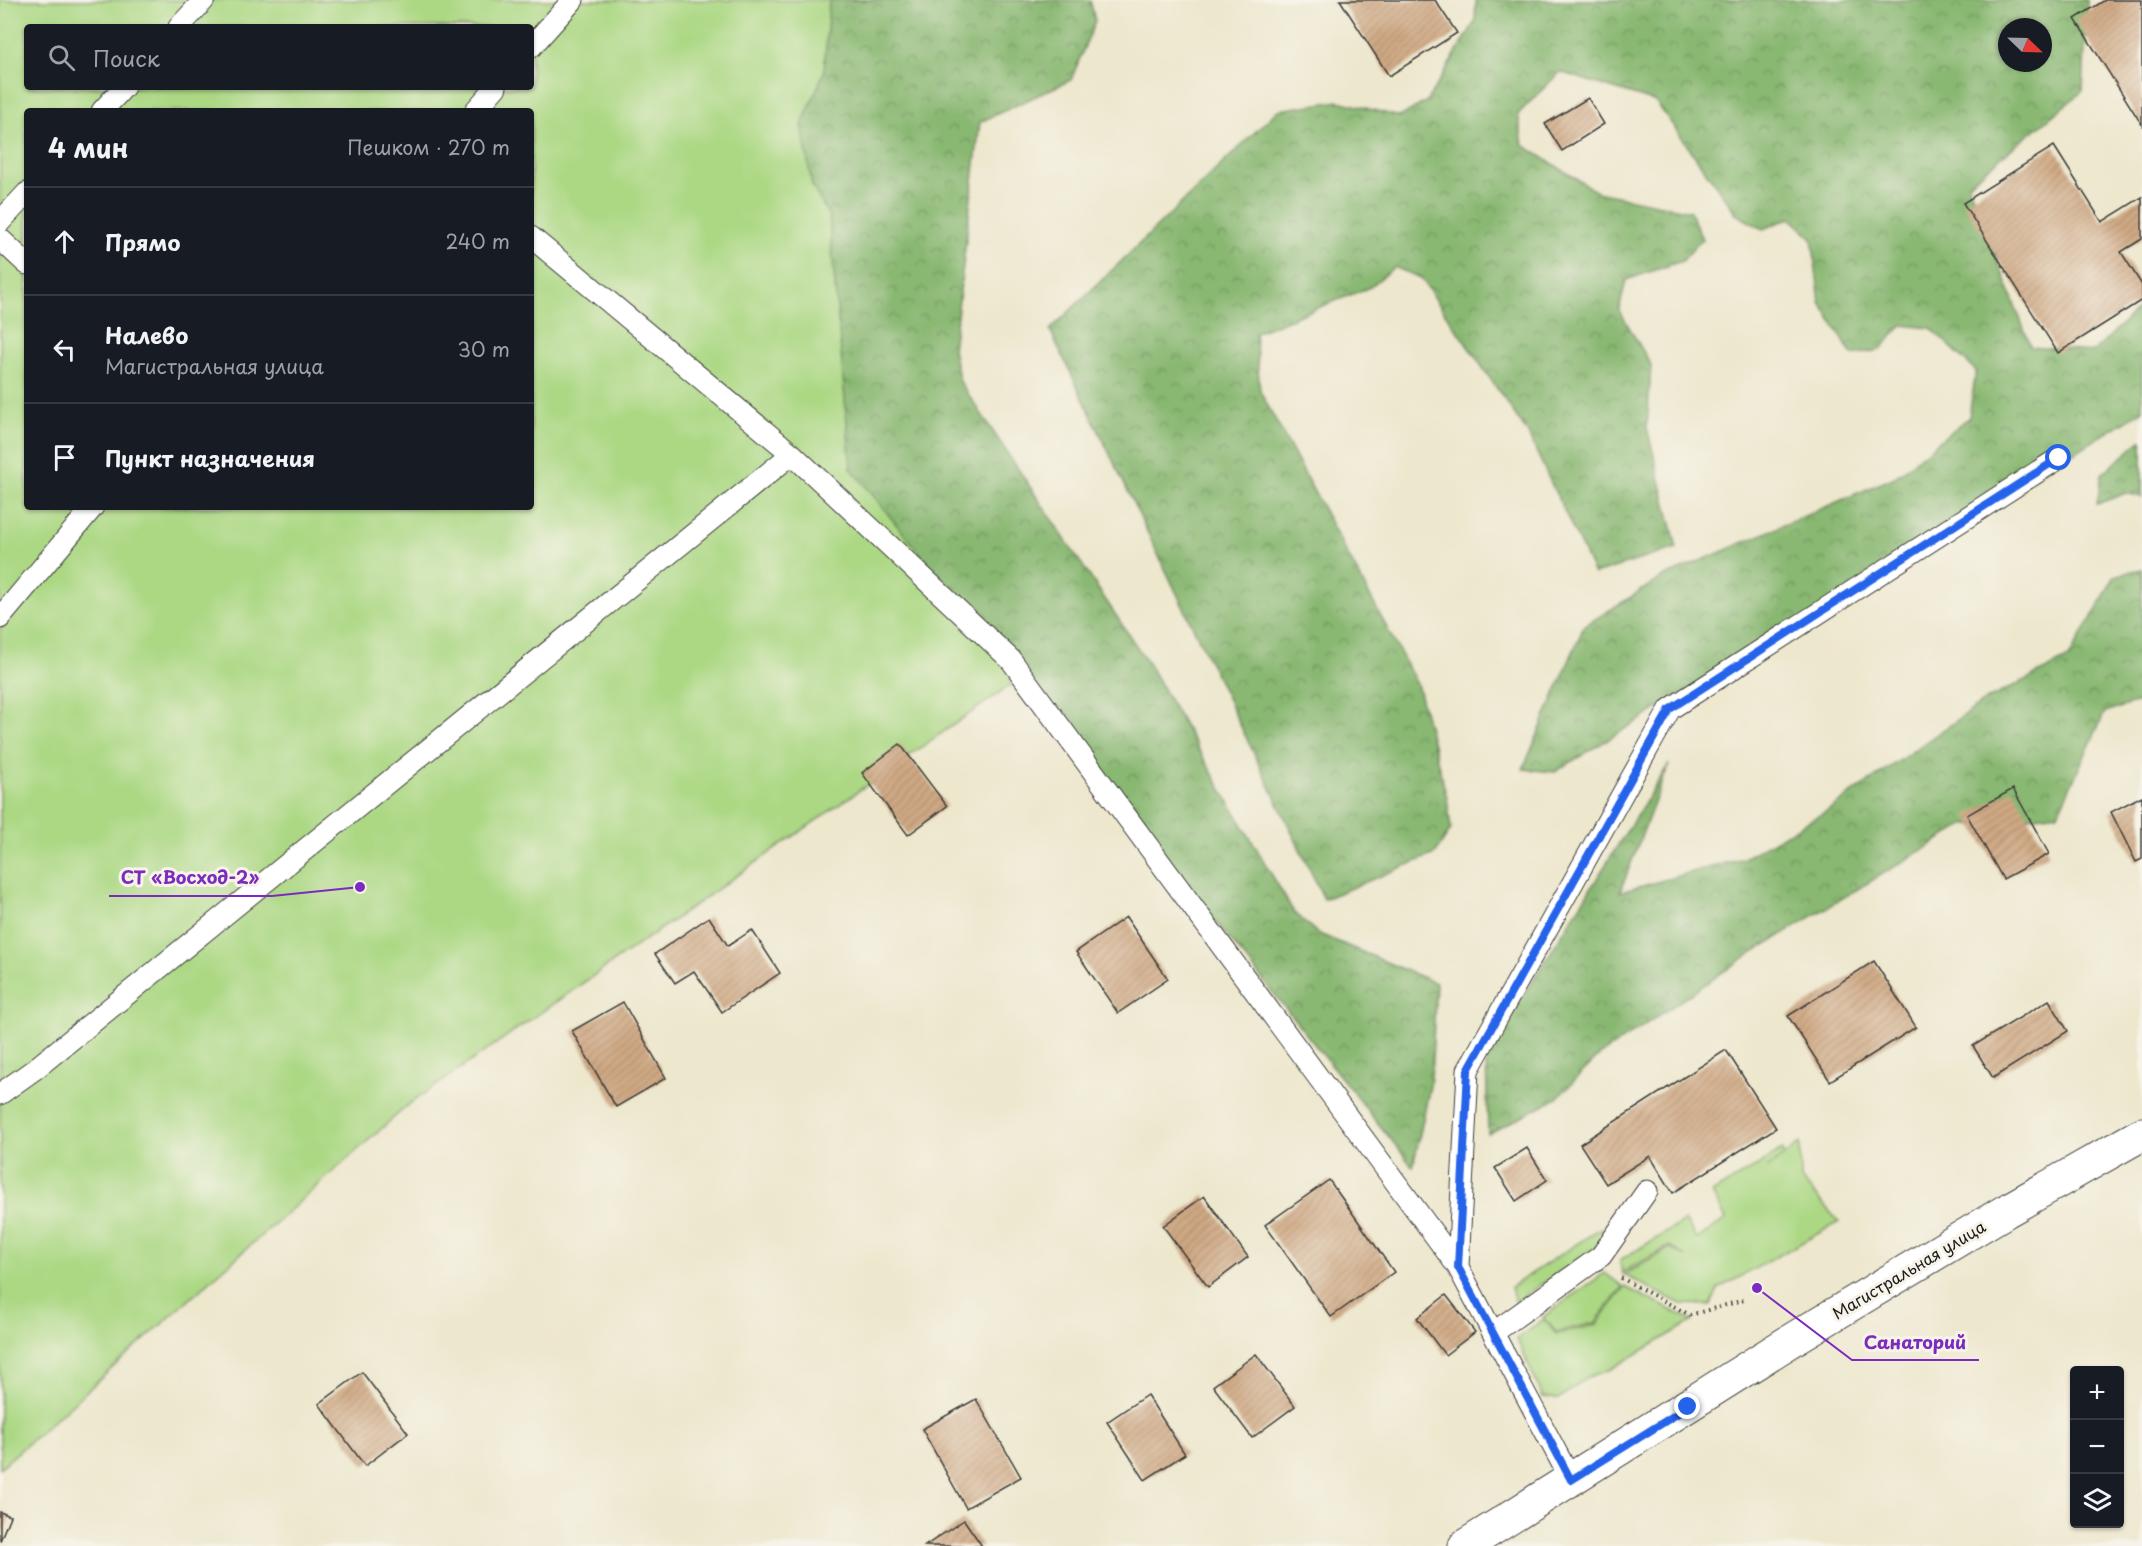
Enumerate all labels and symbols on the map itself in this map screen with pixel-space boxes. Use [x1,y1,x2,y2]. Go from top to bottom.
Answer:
north arrow [1998,18,2052,72]
route start [2045,444,2071,470]
callout: СТ «Восход-2» [109,860,272,896]
text: СТ «Восход-2» [121,863,260,890]
street label: Магистральная улица [1827,1214,1990,1325]
callout: Санаторий [1852,1324,1979,1360]
text: Санаторий [1864,1328,1966,1355]
route end [1674,1393,1700,1419]

